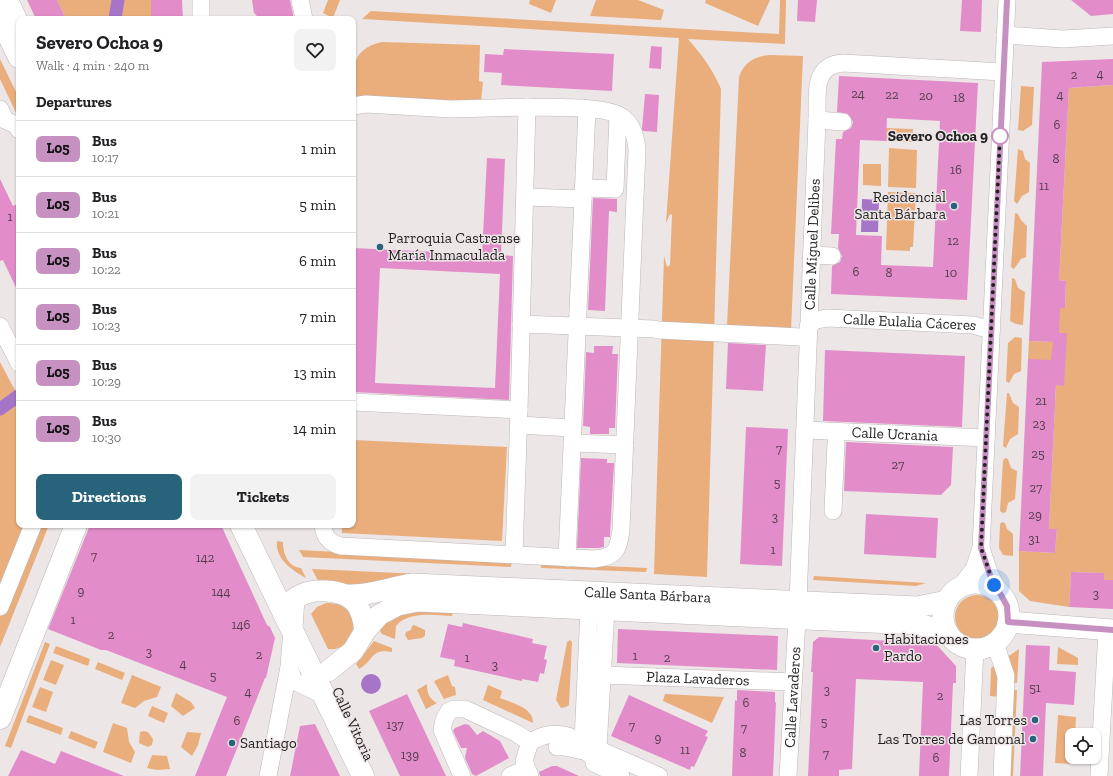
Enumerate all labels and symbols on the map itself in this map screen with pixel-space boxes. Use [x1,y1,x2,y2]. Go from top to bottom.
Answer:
house number: 4 [1096,66,1104,81]
house number: 2 [1071,67,1078,82]
house number: 24 [851,86,865,101]
house number: 22 [885,87,899,102]
house number: 4 [1056,87,1064,102]
house number: 20 [919,88,933,103]
house number: 18 [953,90,965,105]
house number: 6 [1054,117,1061,132]
place label: Severo Ochoa 9 [888,127,988,145]
marker: Severo Ochoa 9 [991,127,1009,145]
house number: 8 [1053,151,1060,166]
house number: 16 [950,162,962,177]
street label: Calle Miguel Delibes [801,178,824,310]
house number: 11 [1039,178,1049,193]
place label: Residencial Santa Bárbara [855,188,946,223]
marker: Residencial Santa Bárbara [949,201,959,211]
house number: 1 [7,209,13,224]
place label: Parroquia Castrense María Inmaculada [388,229,520,264]
house number: 12 [947,233,959,248]
marker: Parroquia Castrense María Inmaculada [375,242,385,252]
house number: 6 [853,264,860,279]
house number: 8 [886,265,893,280]
house number: 10 [945,265,957,280]
street label: Calle Eulalia Cáceres [843,310,979,335]
house number: 21 [1035,393,1047,408]
house number: 23 [1032,416,1046,431]
street label: Calle Ucrania [851,423,938,445]
house number: 7 [776,441,782,456]
house number: 25 [1031,446,1045,461]
house number: 27 [892,457,904,472]
house number: 5 [774,475,781,490]
house number: 27 [1030,480,1042,495]
house number: 29 [1028,507,1042,522]
house number: 3 [772,509,778,524]
house number: 31 [1028,531,1040,546]
house number: 1 [770,542,776,557]
house number: 7 [91,548,97,563]
house number: 142 [196,550,215,565]
your location [984,575,1004,595]
house number: 9 [78,583,85,598]
street label: Calle Santa Bárbara [584,583,711,607]
house number: 144 [211,584,231,599]
house number: 3 [1093,586,1099,601]
house number: 1 [70,612,76,627]
house number: 146 [232,617,251,632]
house number: 2 [108,627,115,642]
place label: Habitaciones Pardo [884,630,968,665]
marker: Habitaciones Pardo [871,643,881,653]
house number: 3 [146,644,152,659]
street label: Calle Lavaderos [781,646,804,748]
house number: 2 [256,647,263,662]
house number: 1 [632,648,638,663]
house number: 1 [464,650,470,665]
house number: 2 [664,650,671,665]
house number: 4 [179,656,187,671]
house number: 3 [492,657,498,672]
house number: 5 [210,668,217,683]
street label: Plaza Lavaderos [646,668,750,689]
house number: 51 [1029,680,1041,695]
house number: 3 [824,682,830,697]
house number: 4 [244,684,252,699]
street label: Calle Vitoria [328,684,378,764]
house number: 2 [937,688,944,703]
house number: 6 [743,695,750,710]
place label: Las Torres [960,711,1027,729]
house number: 6 [234,713,241,728]
house number: 5 [821,714,828,729]
marker: Las Torres [1030,715,1040,725]
house number: 137 [386,717,404,732]
house number: 7 [629,718,635,733]
house number: 7 [741,720,747,735]
house number: 9 [655,730,662,745]
place label: Las Torres de Gamonal [877,730,1025,748]
place label: Santiago [240,734,297,752]
marker: Las Torres de Gamonal [1028,734,1038,744]
marker: Santiago [227,738,237,748]
house number: 11 [680,742,690,757]
house number: 8 [740,745,747,760]
house number: 7 [823,746,829,761]
house number: 139 [401,747,419,762]
house number: 6 [933,750,940,765]

